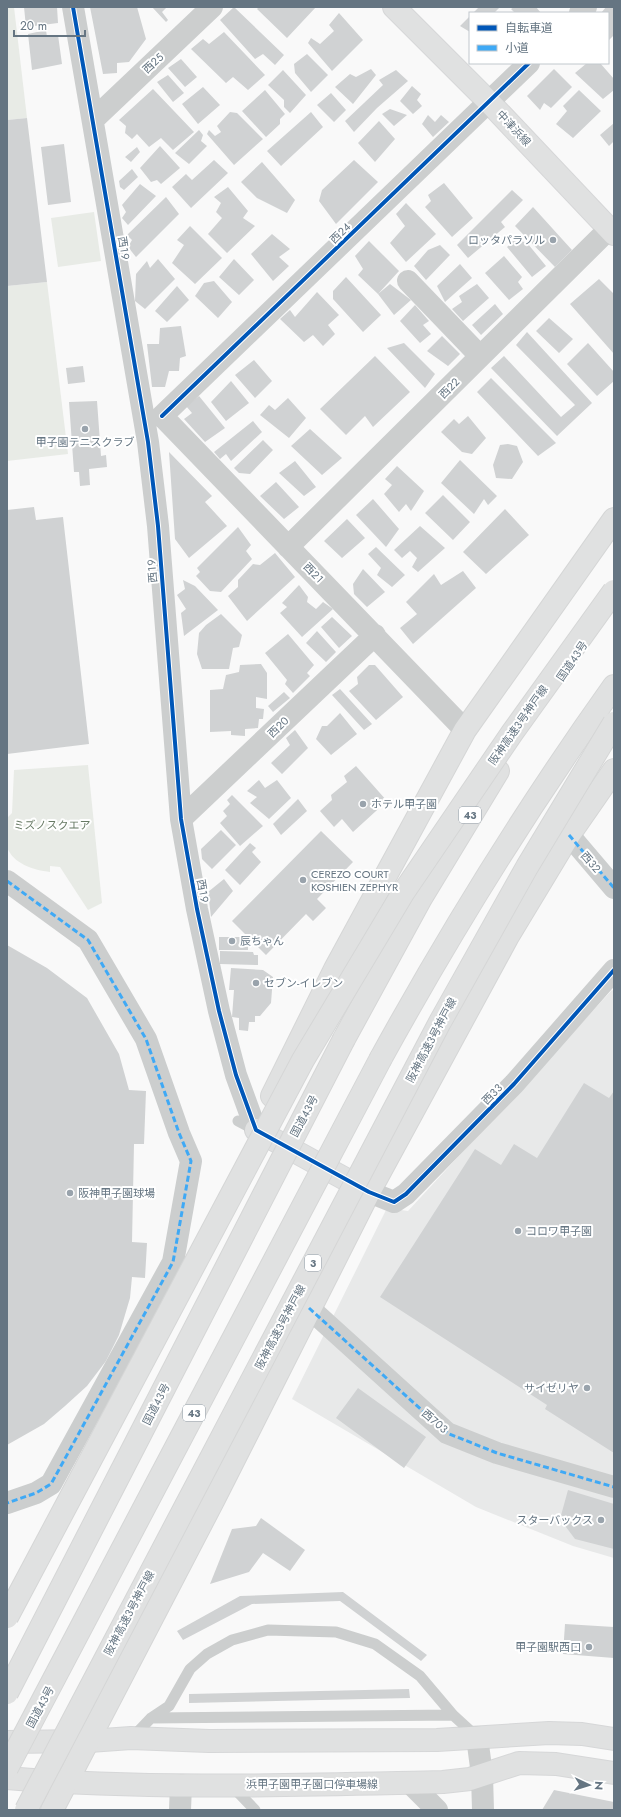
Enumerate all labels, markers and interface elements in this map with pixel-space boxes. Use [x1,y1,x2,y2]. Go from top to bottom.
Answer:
scale bar [14,12,85,38]
legend [469,12,609,64]
text: 20 m [20,17,47,35]
text: 自転車道 [505,19,553,37]
text: 小道 [505,39,529,57]
street label: 西２５ [139,49,167,77]
street label: 中津浜線 [493,106,535,150]
street label: 西２４ [326,219,355,247]
place label: ロッタパラソル [468,232,545,248]
street label: 西１９ [114,235,134,261]
marker: ロッタパラソル [548,235,558,245]
street label: 西２２ [435,374,463,402]
marker: 甲子園テニスクラブ [80,424,90,434]
place label: 甲子園テニスクラブ [36,434,135,450]
street label: 西１９ [143,558,161,584]
street label: 西２１ [300,559,328,587]
street label: 国道43号 [553,638,591,684]
street label: 阪神高速3号神戸線 [484,682,552,768]
street label: 西２０ [264,713,293,741]
place label: ホテル甲子園 [371,796,437,812]
marker: ホテル甲子園 [358,799,368,809]
road number: 43 [459,807,481,823]
park label: ミズノスクエア [14,817,91,833]
street label: 西３２ [577,848,605,876]
place label: CEREZO COURT KOSHIEN ZEPHYR [311,866,399,895]
marker: CEREZO COURT KOSHIEN ZEPHYR [298,875,308,885]
street label: 西１９ [193,878,213,904]
place label: 辰ちゃん [240,933,284,949]
marker: 辰ちゃん [227,936,237,946]
place label: セブン-イレブン [264,975,343,991]
marker: セブン-イレブン [251,978,261,988]
street label: 阪神高速3号神戸線 [402,995,460,1085]
street label: 西３３ [478,1080,506,1108]
street label: 国道43号 [286,1092,322,1140]
place label: 阪神甲子園球場 [78,1185,155,1201]
marker: 阪神甲子園球場 [65,1188,75,1198]
place label: コロワ甲子園 [526,1223,592,1239]
marker: コロワ甲子園 [513,1226,523,1236]
road number: 3 [305,1255,321,1271]
street label: 阪神高速3号神戸線 [251,1282,309,1372]
street label: 国道43号 [139,1380,173,1428]
place label: サイゼリヤ [524,1380,579,1396]
marker: サイゼリヤ [582,1383,592,1393]
road number: 43 [183,1405,205,1421]
street label: 西７０３ [418,1405,452,1437]
place label: スターバックス [516,1512,593,1528]
marker: スターバックス [596,1515,606,1525]
street label: 阪神高速3号神戸線 [100,1568,158,1658]
place label: 甲子園駅西口 [515,1639,581,1655]
marker: 甲子園駅西口 [584,1642,594,1652]
street label: 国道43号 [22,1683,58,1731]
north arrow [569,1765,609,1805]
street label: 浜甲子園甲子園口停車場線 [246,1776,378,1792]
text: N [591,1781,607,1791]

